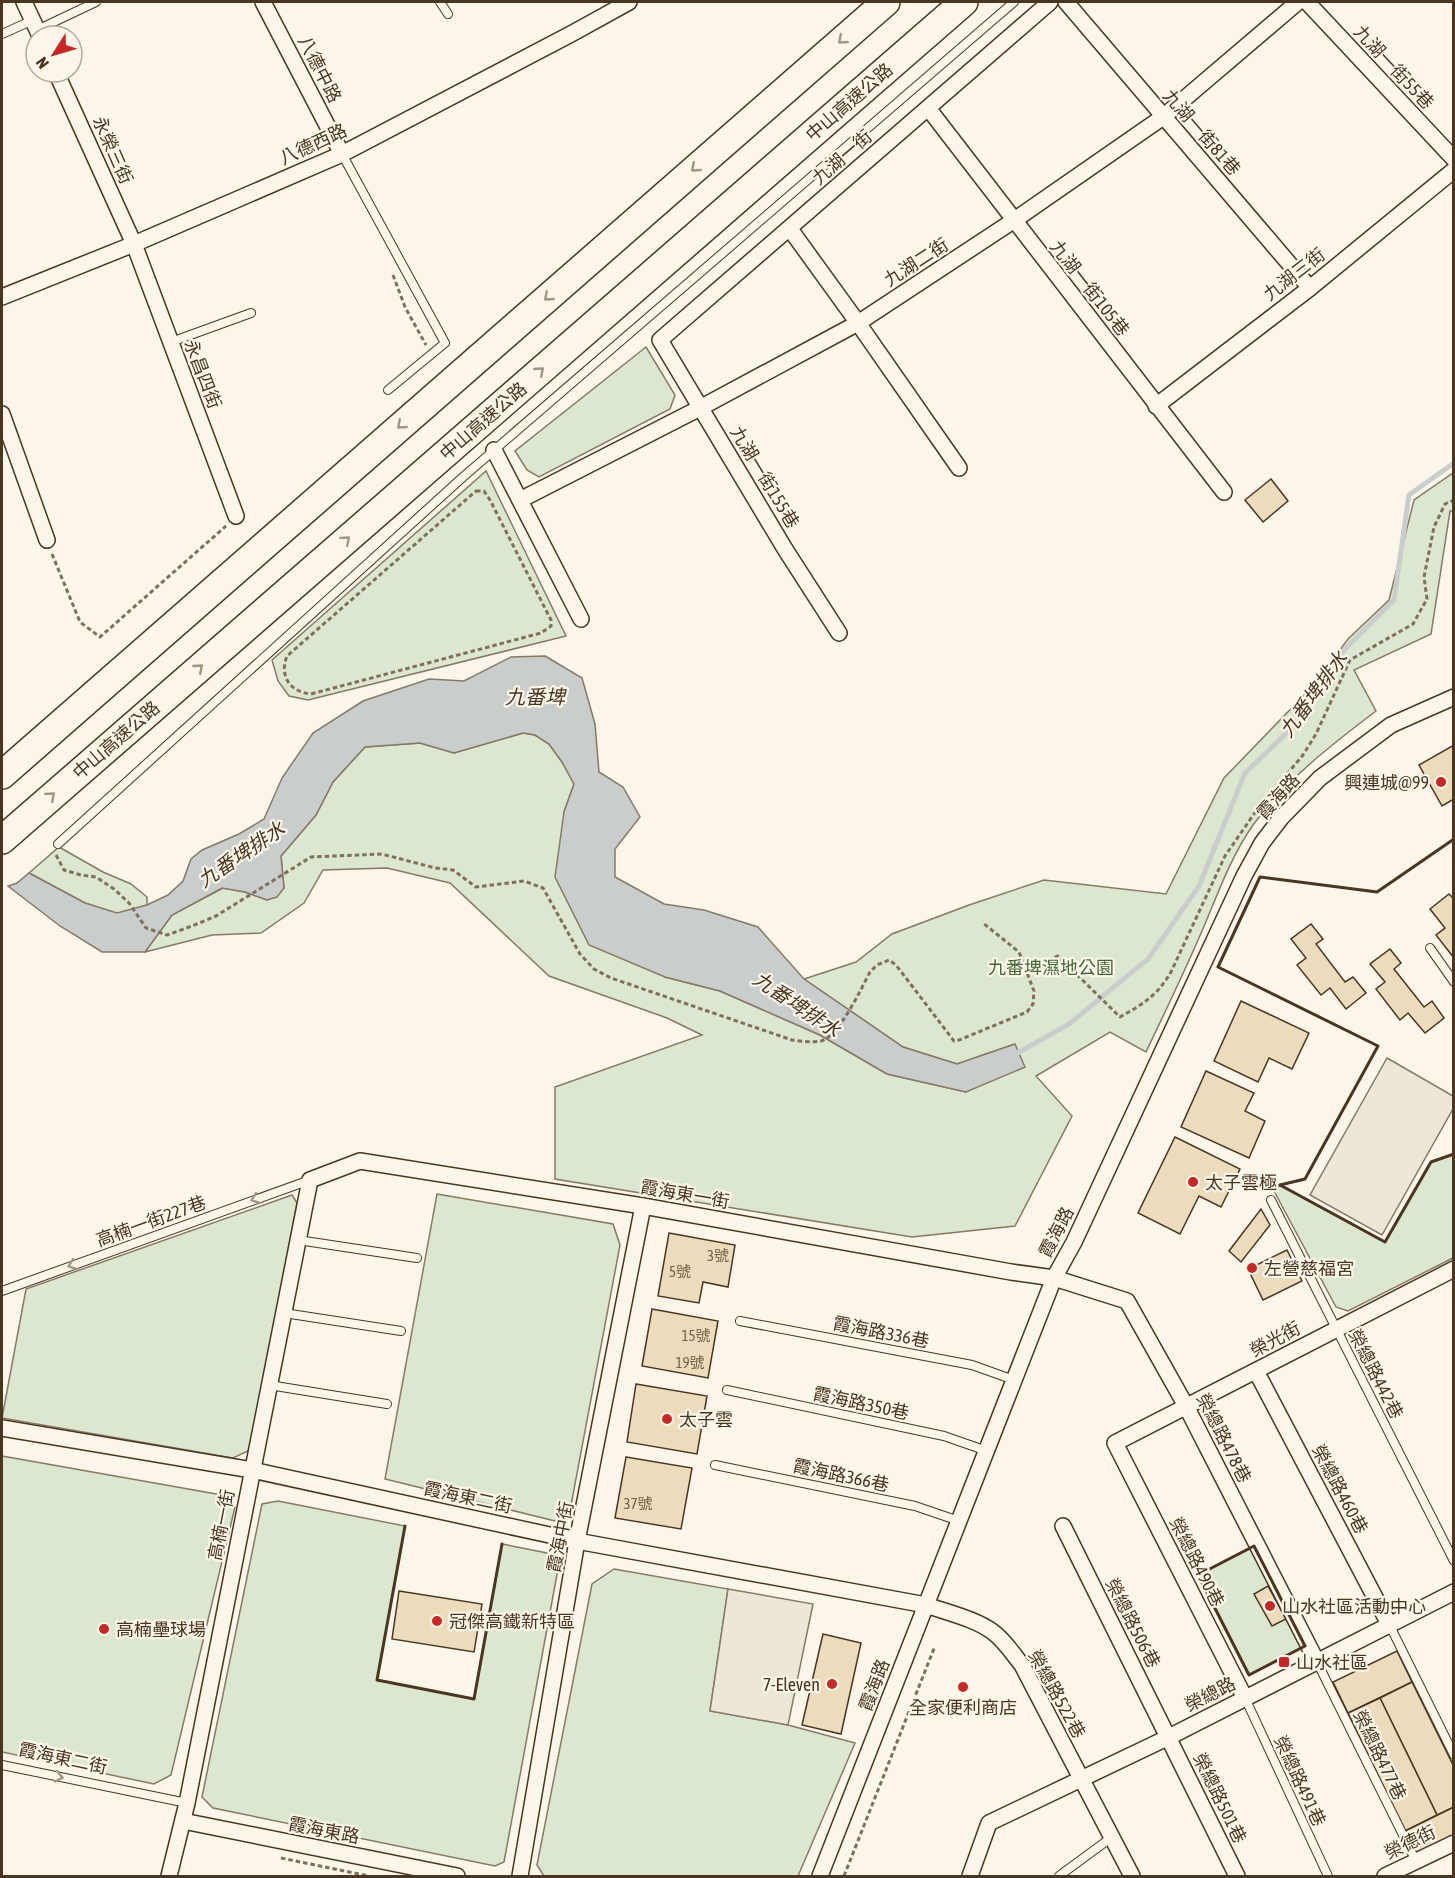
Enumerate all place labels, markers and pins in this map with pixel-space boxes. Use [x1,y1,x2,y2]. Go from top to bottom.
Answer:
place label: 興連城@99 [1344,772,1429,793]
marker: 興連城@99 [1434,775,1448,789]
place label: 太子雲極 [1205,1172,1277,1193]
marker: 太子雲極 [1186,1175,1200,1189]
place label: 左營慈福宮 [1264,1258,1354,1279]
marker: 左營慈福宮 [1245,1261,1259,1275]
place label: 太子雲 [679,1409,733,1430]
marker: 太子雲 [660,1412,674,1426]
place label: 山水社區活動中心 [1282,1596,1426,1617]
marker: 山水社區活動中心 [1263,1599,1277,1613]
place label: 冠傑高鐵新特區 [449,1611,575,1632]
marker: 冠傑高鐵新特區 [430,1614,444,1628]
place label: 高楠壘球場 [116,1619,206,1640]
marker: 高楠壘球場 [97,1622,111,1636]
place label: 山水社區 [1296,1652,1368,1673]
marker: 山水社區 [1277,1655,1291,1669]
place label: 7-Eleven [763,1674,820,1695]
marker: 7-Eleven [825,1677,839,1691]
marker: 全家便利商店 [956,1680,970,1694]
place label: 全家便利商店 [909,1697,1017,1718]

